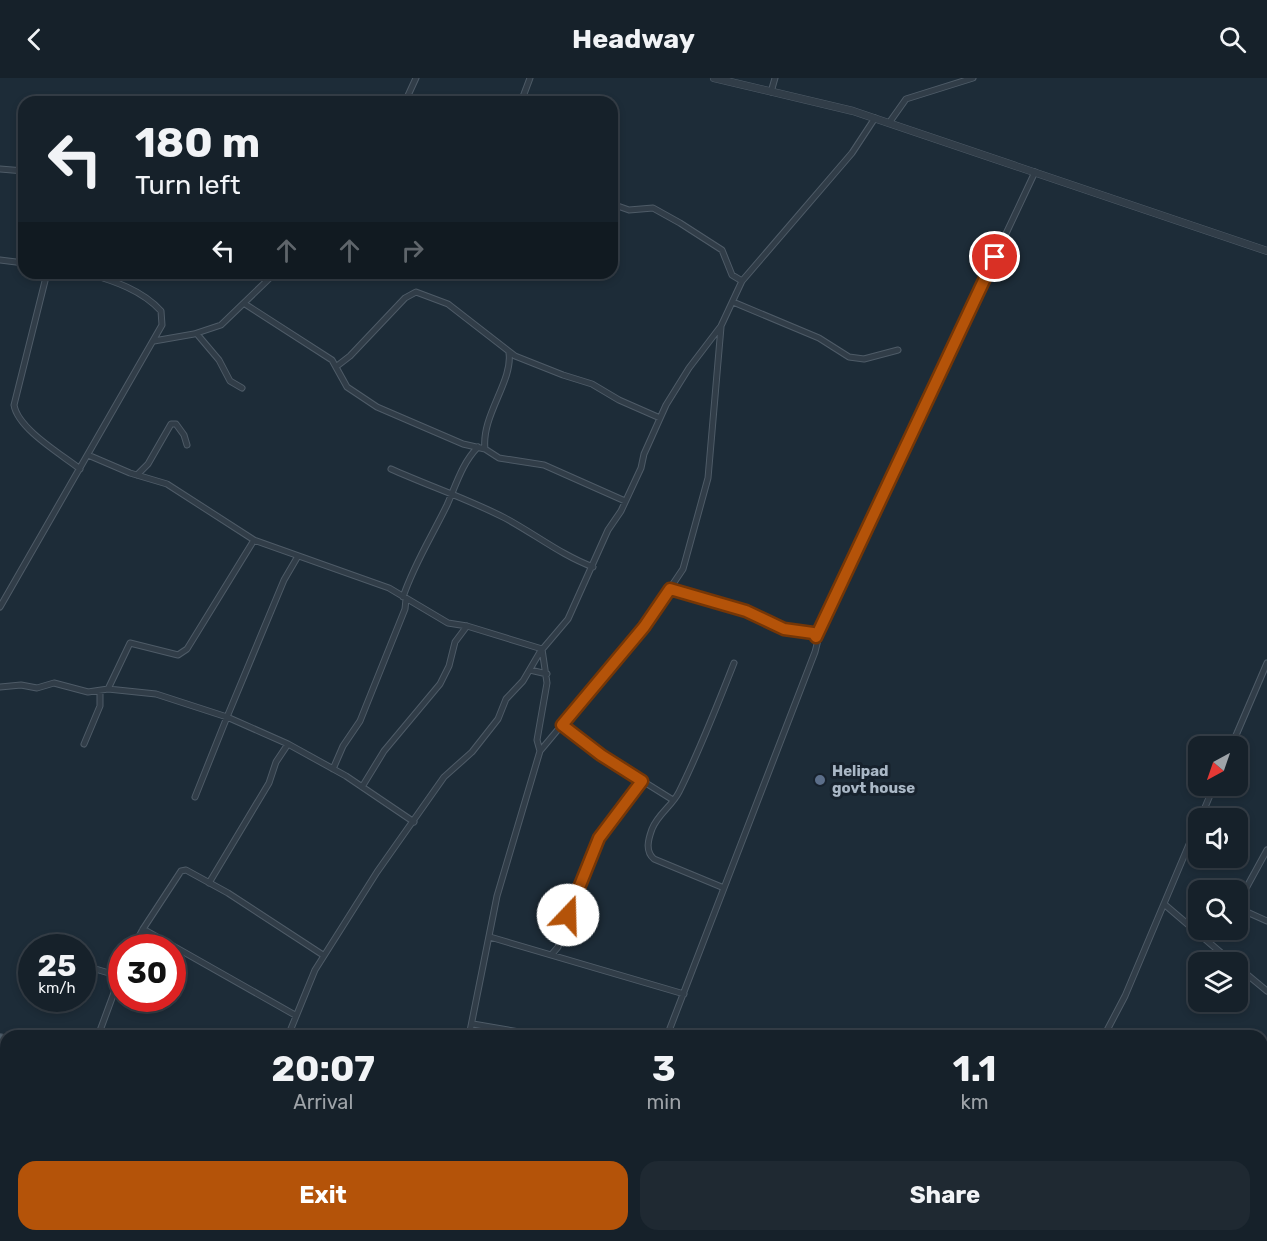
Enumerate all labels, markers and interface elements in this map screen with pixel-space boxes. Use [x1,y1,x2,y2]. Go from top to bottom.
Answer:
icon: back [18,23,51,56]
text: Headway [572,23,695,55]
icon: search [1216,23,1249,56]
text: 180 m [135,118,260,168]
icon: left [36,120,114,198]
text: Turn left [135,169,240,201]
pin [969,231,1020,282]
icon: left [207,234,240,267]
icon: ahead [270,234,303,267]
icon: ahead [333,234,366,267]
icon: right [396,234,429,267]
icon: arrive [978,240,1011,273]
north arrow [1188,736,1248,796]
map controls [1188,736,1248,1012]
place label: Helipad govt house [832,762,915,797]
marker: Helipad govt house [813,773,827,787]
button: sound [1188,808,1248,868]
button: search [1188,880,1248,940]
position arrow [536,883,600,947]
speed limit sign: 30 [108,934,186,1012]
text: 25 [38,948,76,984]
button: layers [1188,952,1248,1012]
text: km/h [38,979,76,997]
text: 20:07 [272,1047,375,1090]
text: 3 [652,1047,676,1090]
text: 1.1 [953,1047,996,1090]
text: Arrival [293,1090,353,1114]
text: min [647,1090,681,1114]
text: km [961,1090,989,1114]
button: Exit [18,1161,628,1230]
button: Share [640,1161,1250,1230]

